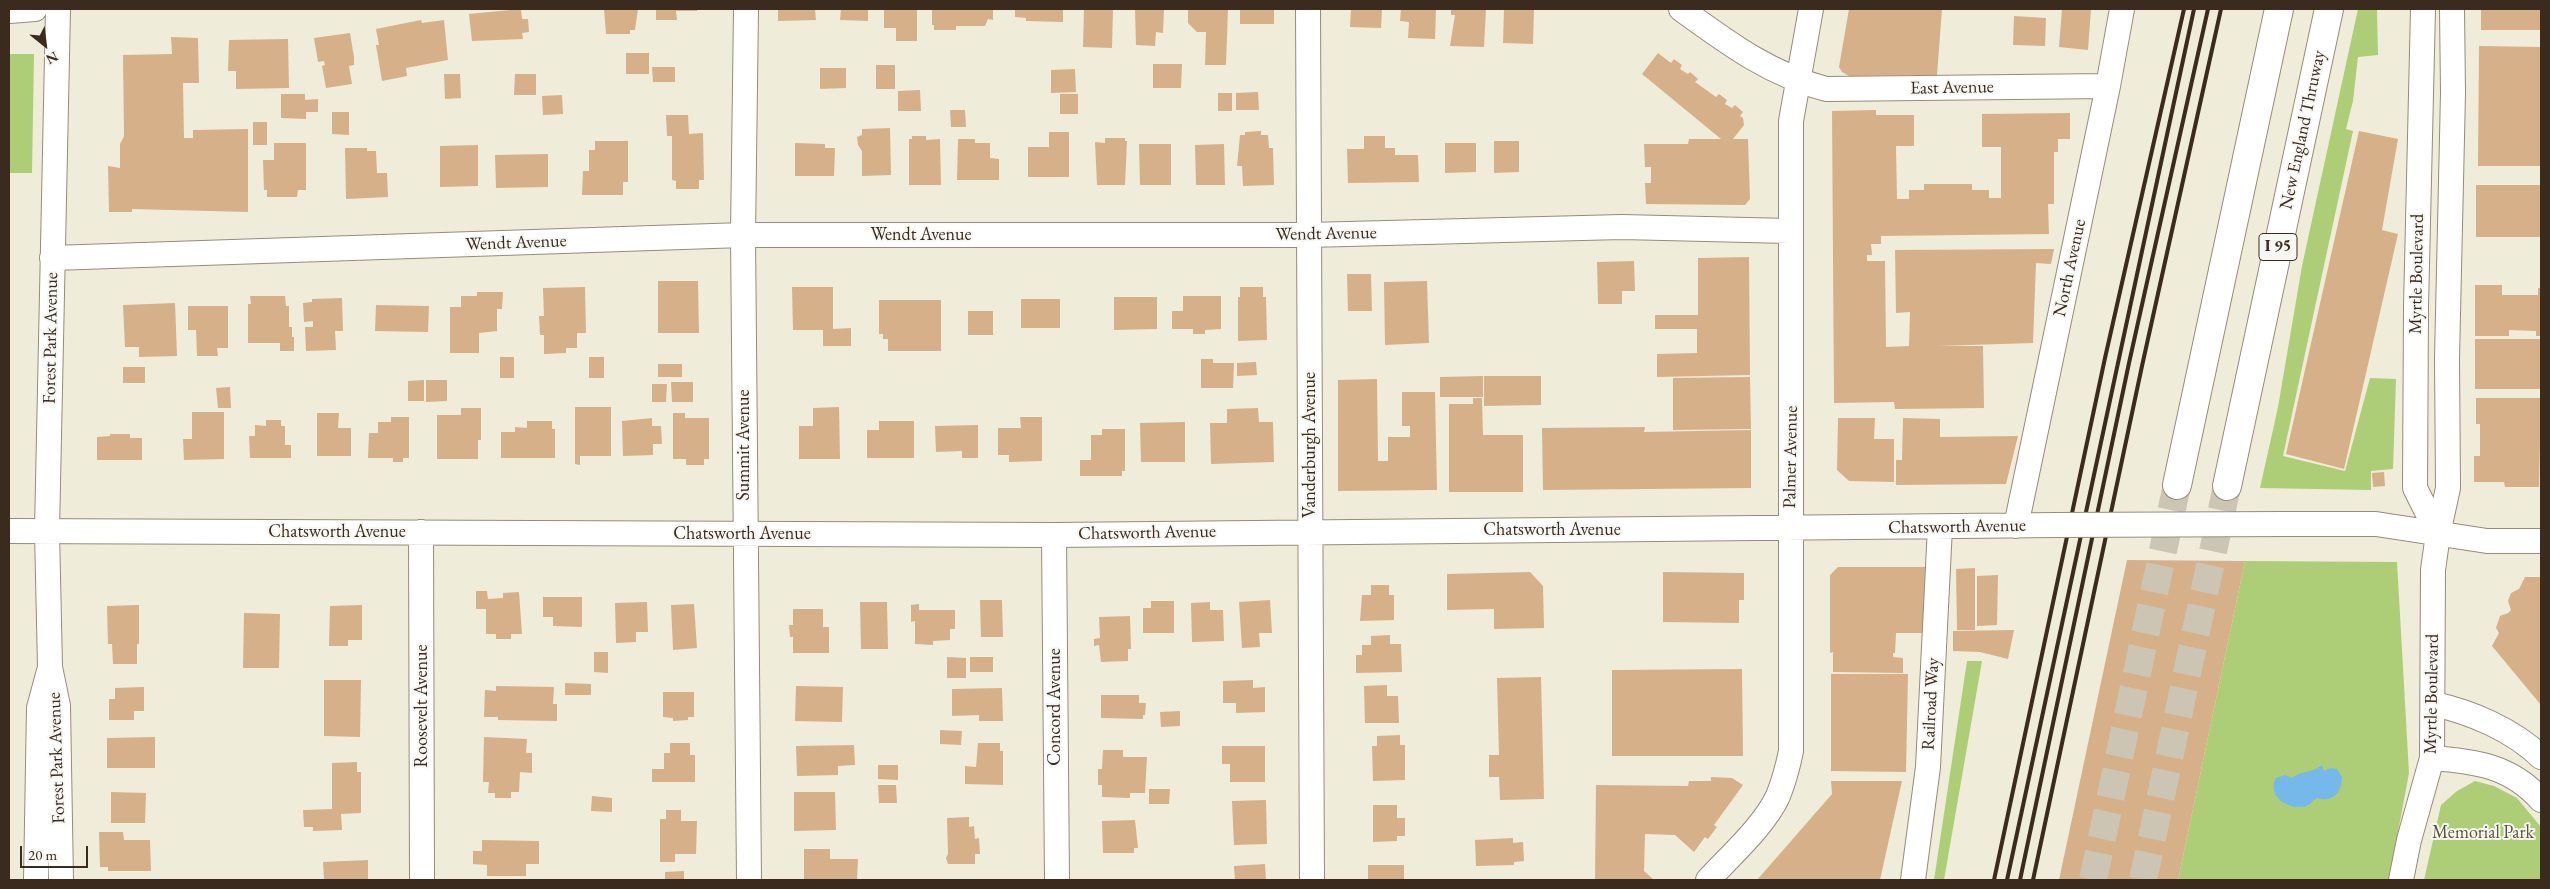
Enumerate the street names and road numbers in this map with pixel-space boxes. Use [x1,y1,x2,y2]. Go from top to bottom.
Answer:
street label: New England Thruway [2276,48,2330,212]
street label: East Avenue [1910,76,1994,100]
street label: Myrtle Boulevard [2405,214,2429,334]
street label: North Avenue [2049,217,2091,319]
street label: Wendt Avenue [1275,222,1377,246]
street label: Wendt Avenue [870,224,972,246]
street label: Wendt Avenue [465,230,567,256]
road number: I 95 [2259,233,2297,260]
street label: Forest Park Avenue [39,272,63,404]
street label: Vanderburgh Avenue [1299,372,1321,518]
street label: Summit Avenue [733,389,755,501]
street label: Palmer Avenue [1779,405,1803,509]
street label: Chatsworth Avenue [1888,515,2026,539]
street label: Chatsworth Avenue [1483,519,1621,541]
street label: Chatsworth Avenue [268,521,406,543]
street label: Chatsworth Avenue [1078,521,1216,545]
street label: Chatsworth Avenue [673,523,811,545]
street label: Myrtle Boulevard [2420,634,2444,754]
street label: Roosevelt Avenue [411,644,433,768]
street label: Concord Avenue [1044,648,1066,766]
street label: Railroad Way [1918,657,1944,751]
street label: Forest Park Avenue [44,692,70,824]

